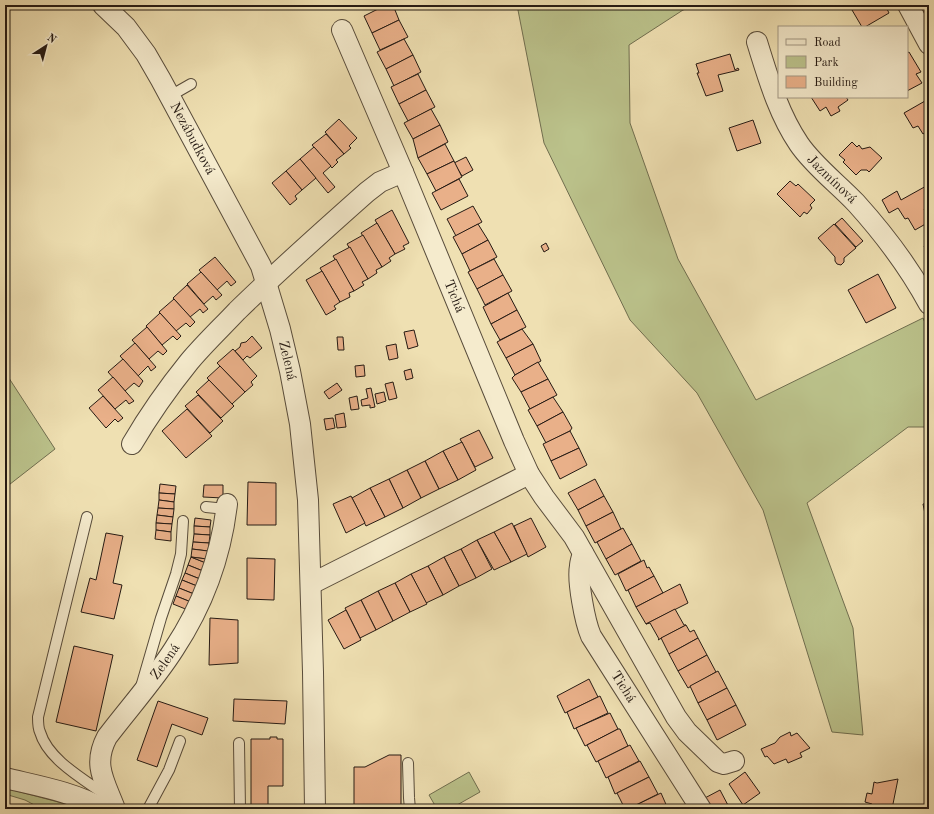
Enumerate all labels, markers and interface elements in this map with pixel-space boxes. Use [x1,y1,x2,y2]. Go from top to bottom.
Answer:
north arrow [26,26,66,66]
legend [778,26,908,98]
text: N [44,32,58,46]
text: Road [814,37,841,49]
text: Park [814,57,839,69]
text: Building [814,77,858,89]
street label: Nezábudková [167,100,218,177]
street label: Jazmínová [804,152,860,206]
street label: Tichá [441,278,467,315]
street label: Zelená [276,339,299,382]
street label: Zelená [148,641,183,682]
street label: Tichá [608,669,639,705]

